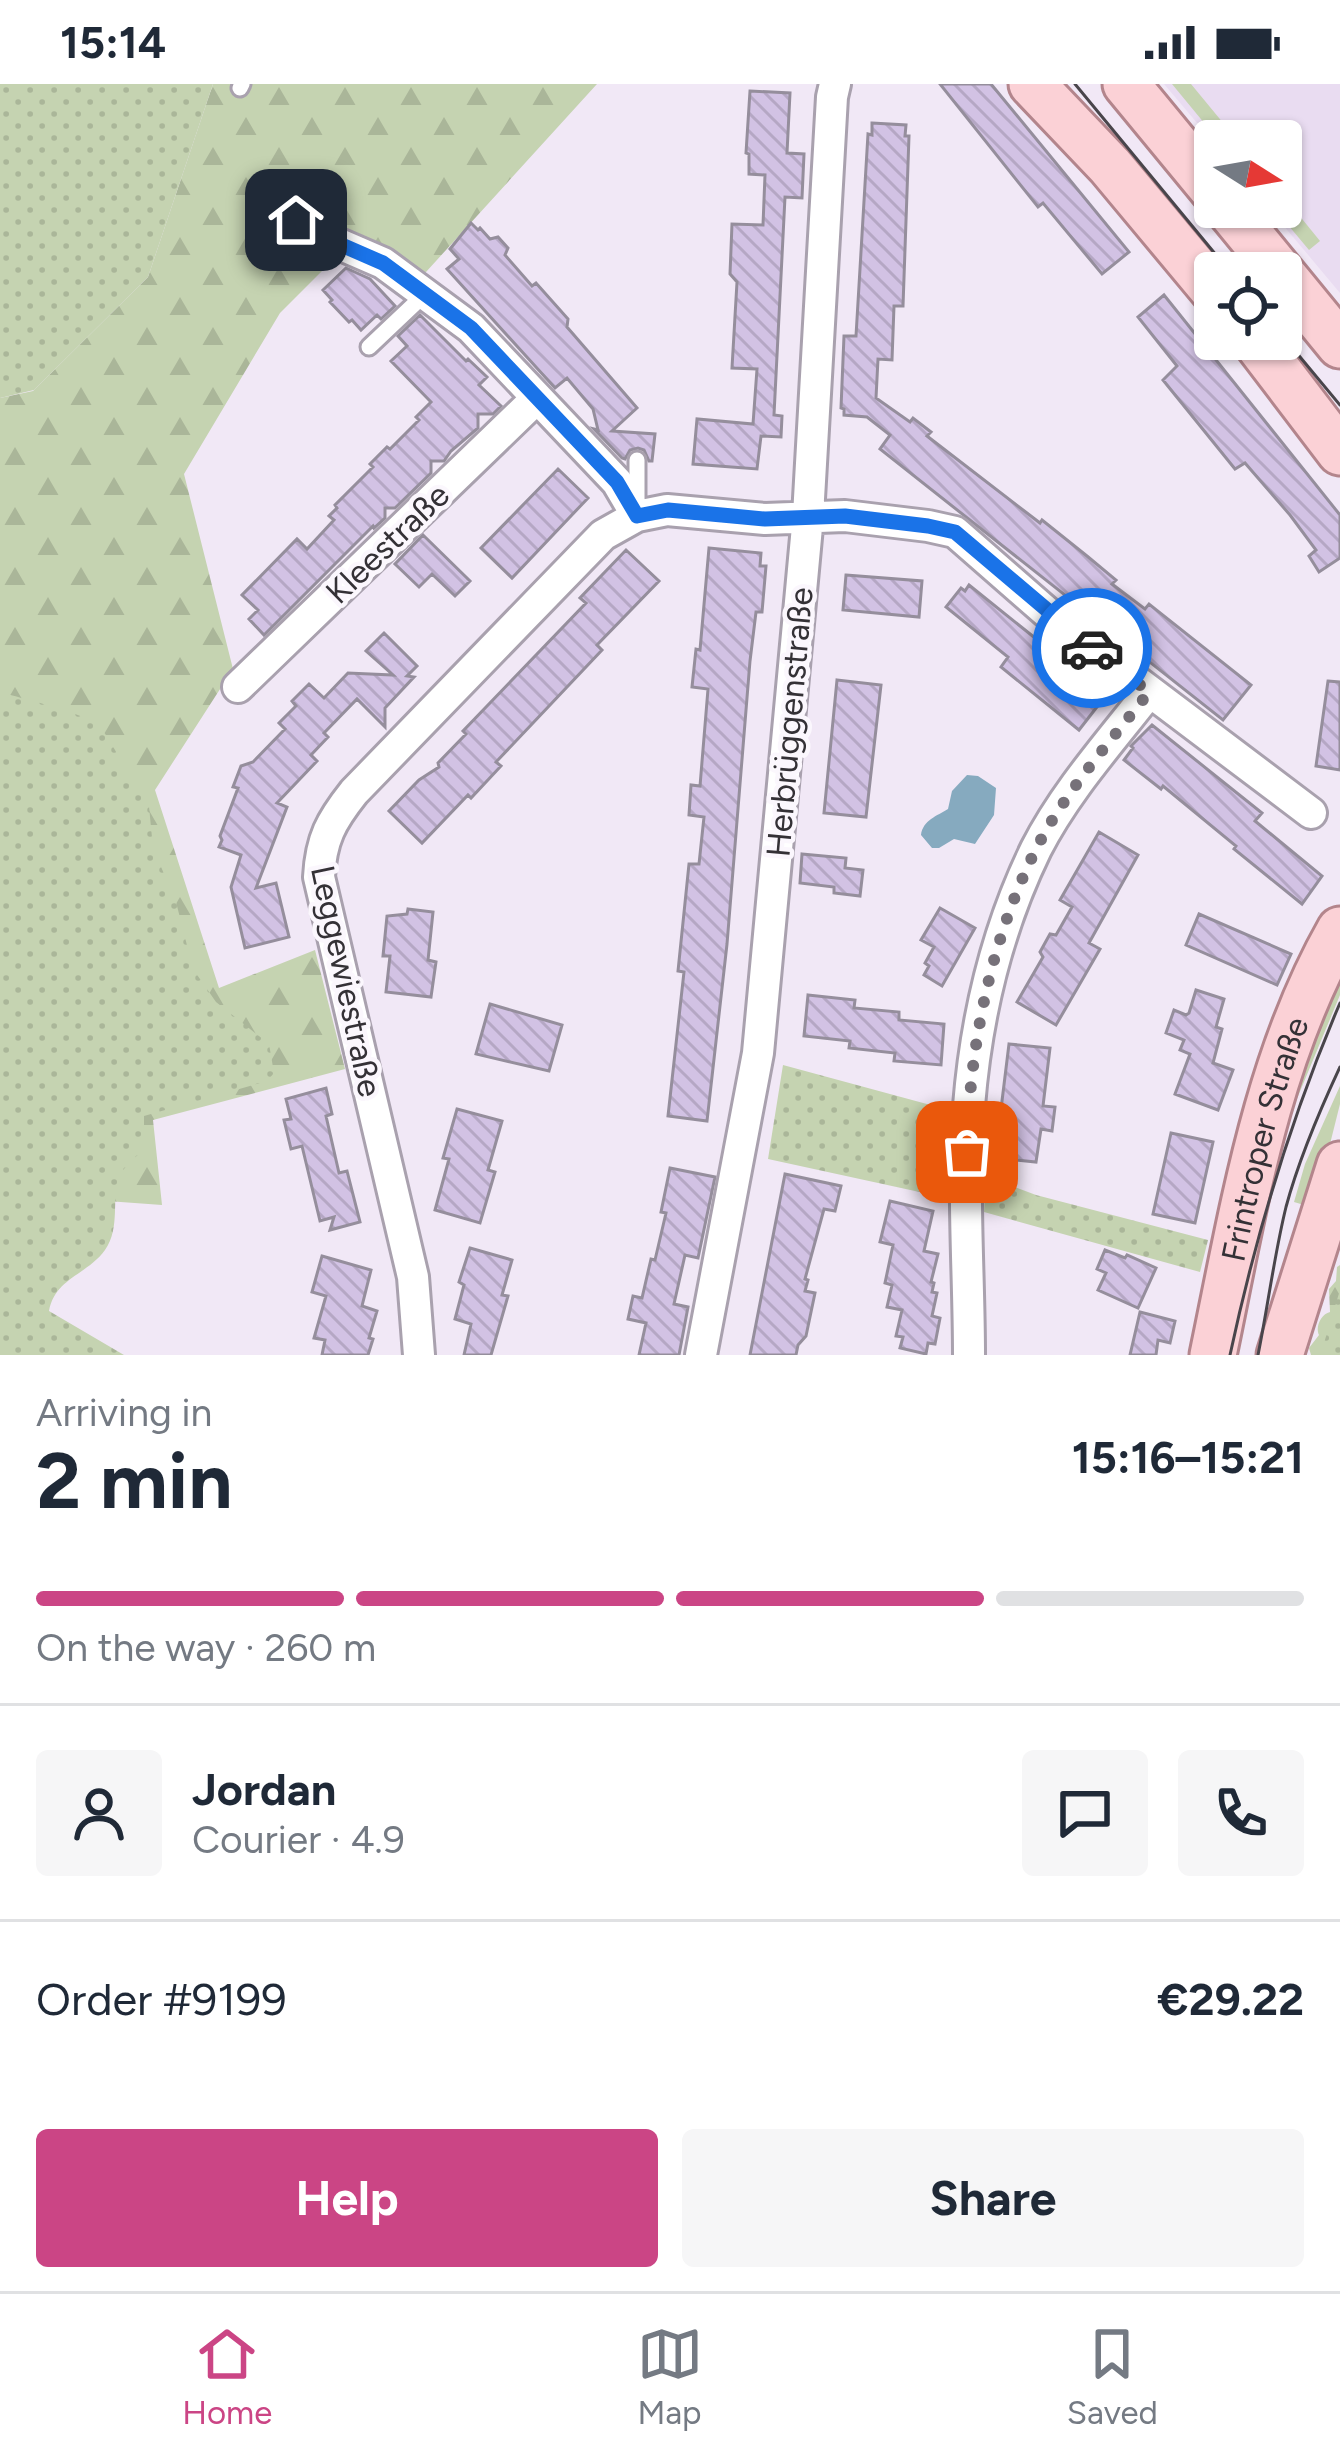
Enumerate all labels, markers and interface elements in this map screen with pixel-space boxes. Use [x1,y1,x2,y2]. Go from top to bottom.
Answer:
text: 15:14 [60,15,166,69]
north arrow [1194,120,1302,228]
map controls [1194,120,1302,360]
pin [245,169,347,271]
icon: home [263,187,329,253]
button: locate [1194,252,1302,360]
street label: Kleestraße [318,475,457,612]
street label: Herbrüggenstraße [758,586,821,858]
courier [1032,588,1152,708]
icon: car [1059,615,1125,681]
street label: Leggewiestraße [303,862,390,1100]
street label: Frintroper Straße [1213,1011,1317,1265]
pin [916,1101,1018,1203]
icon: bag [934,1119,1000,1185]
text: Arriving in [36,1389,212,1436]
text: 15:16–15:21 [1072,1430,1304,1484]
text: 2 min [36,1434,232,1528]
text: On the way · 260 m [36,1624,376,1671]
button: person [36,1750,162,1876]
button: chat [1022,1750,1148,1876]
button: phone [1178,1750,1304,1876]
text: Jordan [192,1762,336,1816]
text: Courier · 4.9 [192,1816,405,1863]
text: Order #9199 [36,1972,287,2026]
text: €29.22 [1157,1972,1304,2026]
button: Help [36,2129,658,2267]
button: Share [682,2129,1304,2267]
tab: Home [182,2321,272,2432]
tab: Map [637,2321,703,2432]
tab: Saved [1067,2321,1158,2432]

